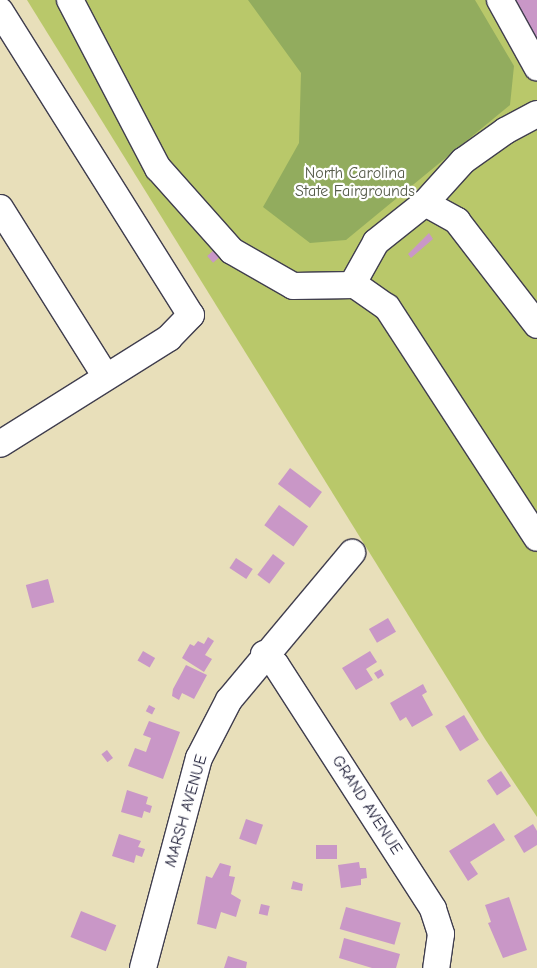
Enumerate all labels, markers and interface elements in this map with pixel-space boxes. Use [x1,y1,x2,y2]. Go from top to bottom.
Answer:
park label: North Carolina State Fairgrounds [295,163,415,201]
street label: GRAND AVENUE [328,752,406,858]
street label: MARSH AVENUE [161,753,211,869]

